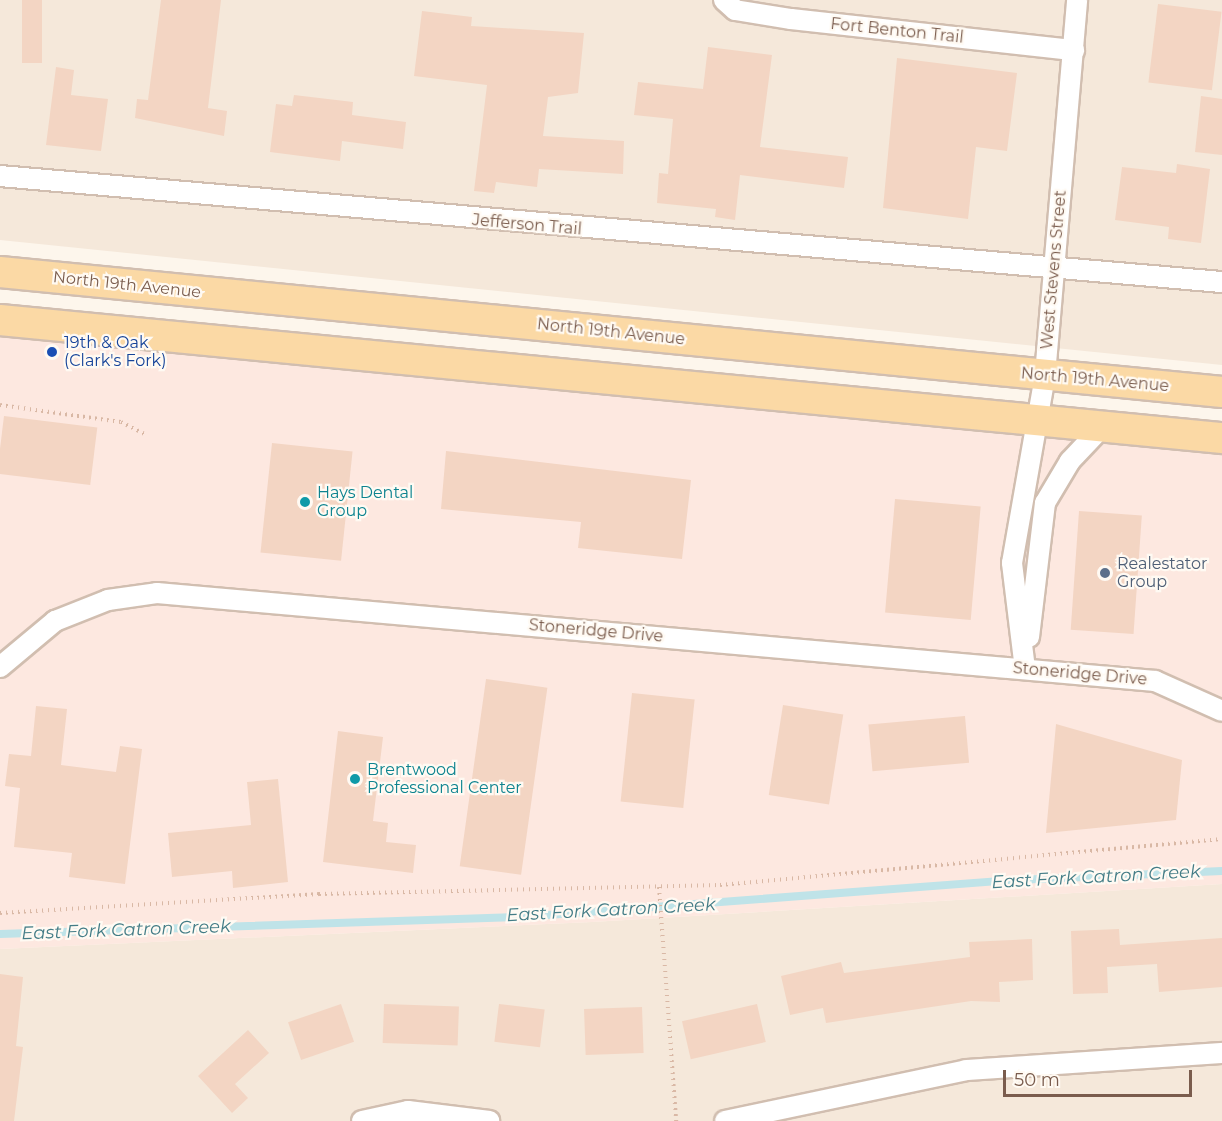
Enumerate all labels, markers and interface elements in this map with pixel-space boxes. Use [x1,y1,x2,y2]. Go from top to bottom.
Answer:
street label: Fort Benton Trail [829,14,965,48]
street label: West Stevens Street [1037,190,1071,350]
street label: Jefferson Trail [471,211,583,239]
street label: North 19th Avenue [52,268,202,302]
street label: North 19th Avenue [536,315,686,349]
place label: 19th & Oak (Clark's Fork) [64,333,166,371]
marker: 19th & Oak (Clark's Fork) [45,345,59,359]
street label: North 19th Avenue [1020,364,1170,396]
place label: Hays Dental Group [317,483,413,521]
marker: Hays Dental Group [298,495,312,509]
place label: Realestator Group [1117,554,1207,592]
marker: Realestator Group [1098,566,1112,580]
street label: Stoneridge Drive [528,616,664,646]
street label: Stoneridge Drive [1012,659,1148,689]
place label: Brentwood Professional Center [367,760,522,798]
marker: Brentwood Professional Center [348,772,362,786]
water label: East Fork Catron Creek [991,861,1201,893]
water label: East Fork Catron Creek [506,894,716,926]
water label: East Fork Catron Creek [21,916,231,944]
scale bar [1006,1058,1195,1096]
text: 50 m [1014,1069,1060,1091]

